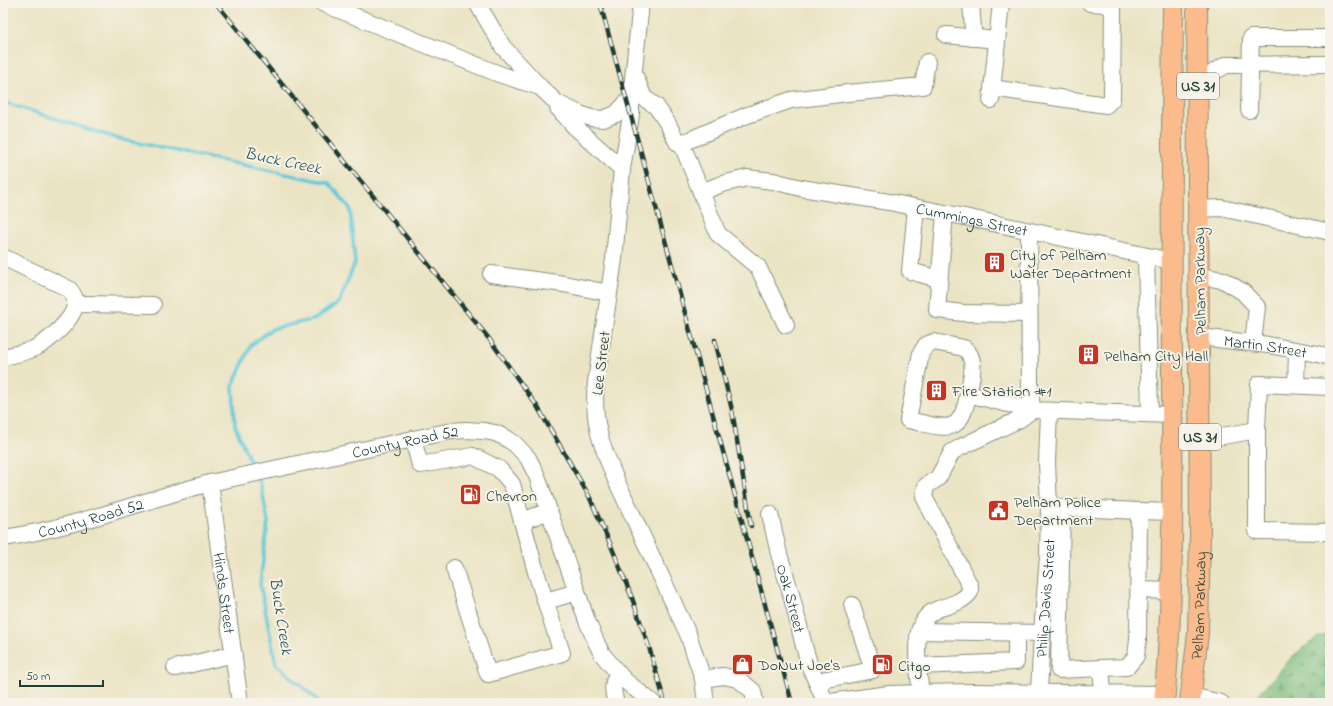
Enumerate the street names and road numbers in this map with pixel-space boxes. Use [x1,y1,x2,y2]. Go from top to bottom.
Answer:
road number: US 31 [1177,73,1219,99]
street label: Cummings Street [914,198,1030,244]
street label: Pelham Parkway [1188,227,1214,335]
street label: Lee Street [586,329,618,397]
street label: Martin Street [1222,330,1309,366]
street label: County Road 52 [350,421,459,466]
road number: US 31 [1179,424,1221,450]
street label: County Road 52 [36,493,147,545]
street label: Philip Davis Street [1031,538,1062,658]
street label: Hinds Street [206,551,241,636]
street label: Pelham Parkway [1185,551,1214,661]
street label: Oak Street [769,561,810,636]

